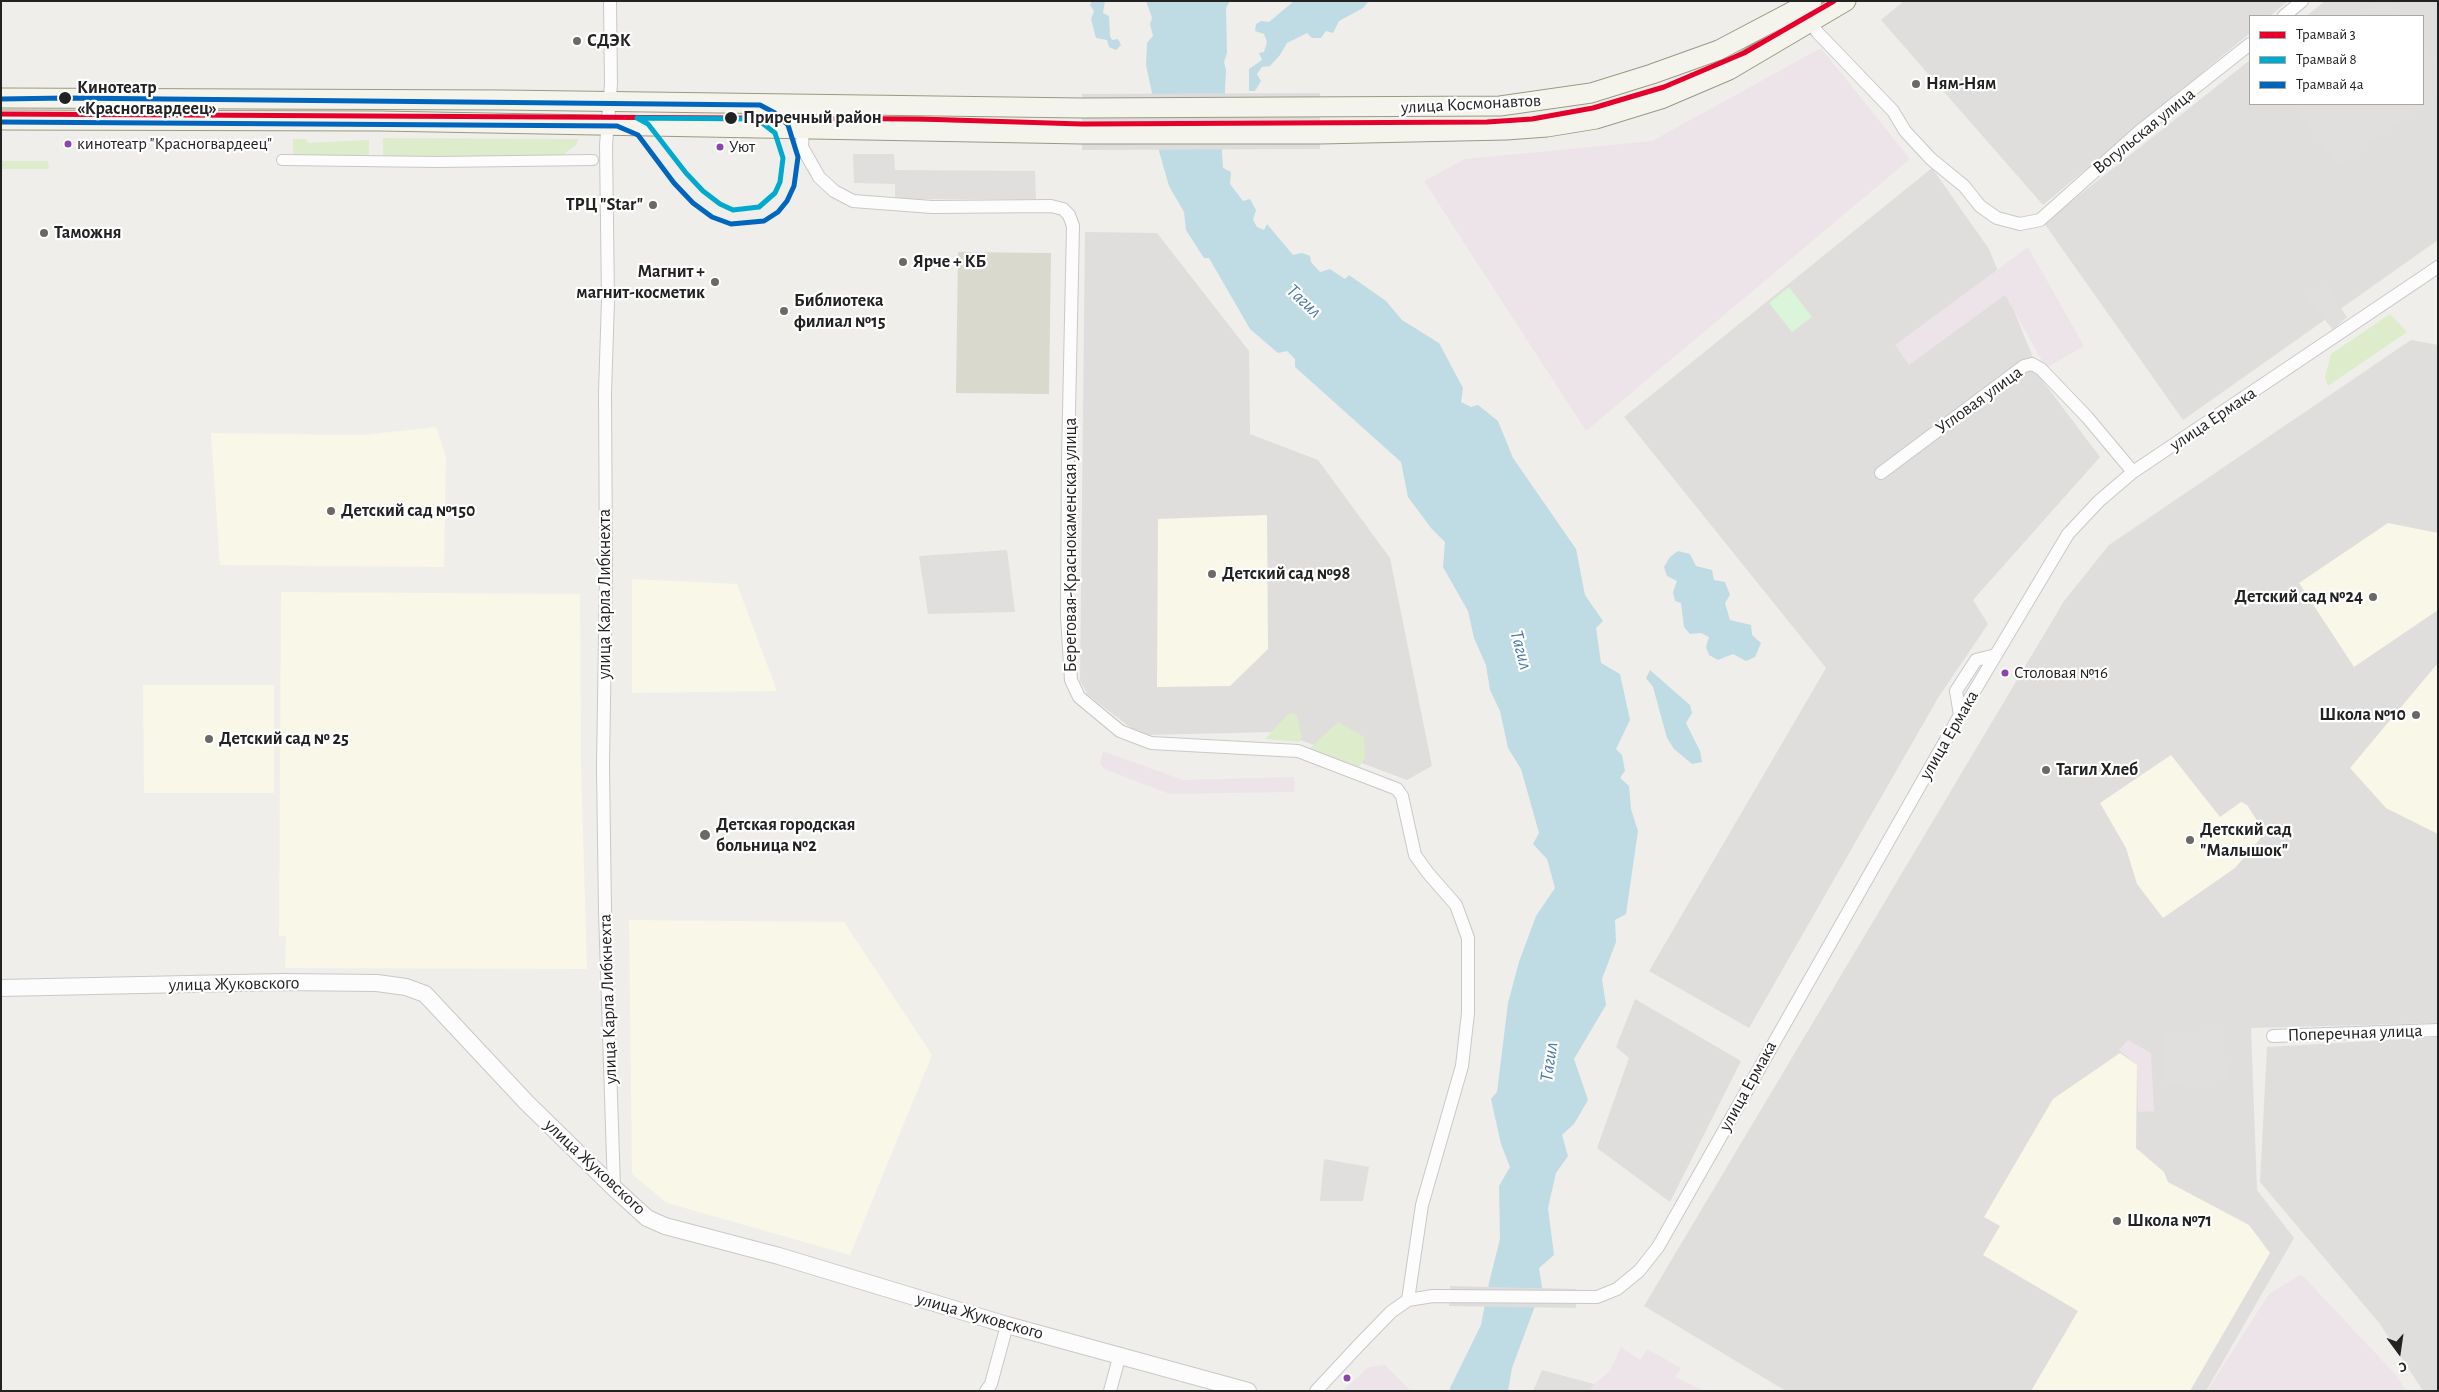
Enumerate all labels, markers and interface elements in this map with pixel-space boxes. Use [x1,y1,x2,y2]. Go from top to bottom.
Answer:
legend [2249,15,2424,105]
text: Трамвай 3 [2296,27,2356,42]
place label: СДЭК [587,30,631,52]
marker: СДЭК [571,35,583,47]
text: Трамвай 8 [2296,52,2357,67]
place label: Ням-Ням [1926,73,1996,95]
place label: Кинотеатр «Красногвардеец» [77,77,217,120]
text: Трамвай 4а [2296,77,2364,92]
marker: Ням-Ням [1910,78,1922,90]
street label: Вогульская улица [2089,83,2199,179]
marker: Кинотеатр «Красногвардеец» [57,90,73,106]
street label: улица Космонавтов [1400,90,1542,118]
place label: Приречный район [743,107,882,129]
marker: Приречный район [723,110,739,126]
place label: кинотеатр "Красногвардеец" [77,134,272,154]
place label: Уют [729,137,755,157]
marker: кинотеатр "Красногвардеец" [63,139,73,149]
marker: Уют [715,142,725,152]
place label: ТРЦ "Star" [566,194,643,216]
marker: ТРЦ "Star" [647,199,659,211]
place label: Таможня [54,222,122,244]
marker: Таможня [38,227,50,239]
place label: Ярче + КБ [913,251,986,273]
marker: Ярче + КБ [897,256,909,268]
place label: Магнит + магнит-косметик [576,261,705,304]
marker: Магнит + магнит-косметик [709,276,721,288]
water label: Тагил [1282,279,1326,323]
place label: Библиотека филиал №15 [794,290,885,332]
marker: Библиотека филиал №15 [778,305,790,317]
street label: Угловая улица [1931,361,2027,439]
street label: улица Ермака [2166,382,2260,456]
street label: Береговая-Краснокаменская улица [1060,417,1082,673]
place label: Детский сад №150 [341,500,475,522]
marker: Детский сад №150 [325,505,337,517]
street label: улица Карла Либкнехта [594,509,616,679]
place label: Детский сад №98 [1222,563,1350,585]
marker: Детский сад №98 [1206,568,1218,580]
place label: Детский сад №24 [2235,586,2363,608]
marker: Детский сад №24 [2367,591,2379,603]
water label: Тагил [1505,628,1537,672]
place label: Столовая №16 [2014,663,2108,683]
marker: Столовая №16 [2000,668,2010,678]
street label: улица Ермака [1915,687,1983,783]
place label: Школа №10 [2319,704,2406,726]
marker: Школа №10 [2410,709,2422,721]
place label: Детский сад № 25 [219,728,349,750]
marker: Детский сад № 25 [203,733,215,745]
place label: Тагил Хлеб [2056,759,2138,781]
marker: Тагил Хлеб [2040,764,2052,776]
place label: Детская городская больница №2 [716,814,855,856]
place label: Детский сад "Малышок" [2200,819,2292,862]
marker: Детская городская больница №2 [698,828,712,842]
marker: Детский сад "Малышок" [2184,834,2196,846]
street label: улица Карла Либкнехта [594,913,622,1085]
street label: улица Жуковского [168,972,300,996]
street label: Поперечная улица [2287,1020,2423,1046]
street label: улица Ермака [1714,1037,1782,1135]
water label: Тагил [1535,1041,1563,1083]
street label: улица Жуковского [540,1114,650,1220]
place label: Школа №71 [2127,1210,2212,1232]
marker: Школа №71 [2111,1215,2123,1227]
street label: улица Жуковского [914,1288,1046,1344]
north arrow [2374,1327,2424,1377]
text: С [2397,1359,2408,1374]
unlabelled marker [1342,1373,1352,1383]

